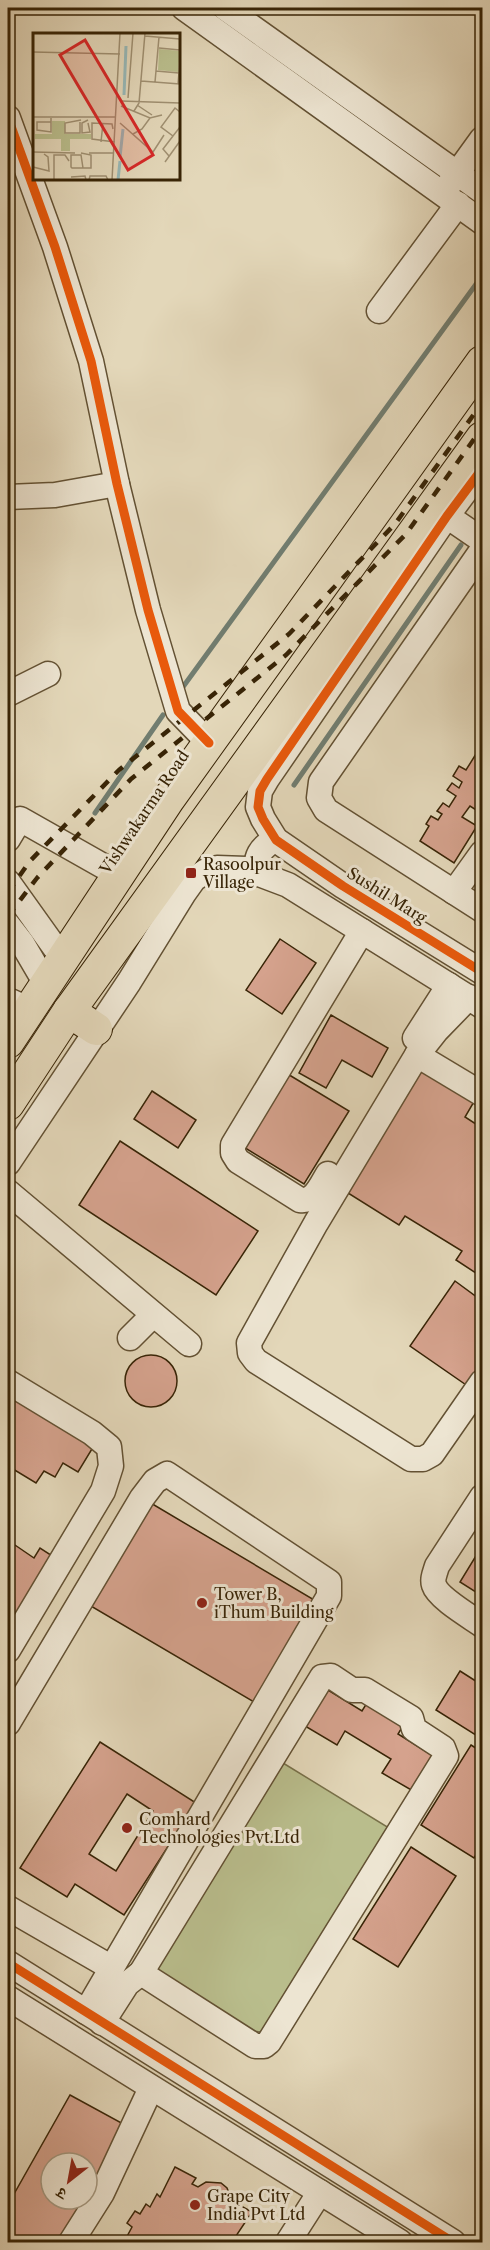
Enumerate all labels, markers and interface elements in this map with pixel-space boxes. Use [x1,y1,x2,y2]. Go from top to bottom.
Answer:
inset map [33,33,180,180]
street label: Vishwakarma Road [95,746,193,879]
place label: Rasoolpur Village [202,854,281,892]
street label: Sushil Marg [344,863,431,928]
marker: Rasoolpur Village [184,866,198,880]
place label: Tower B, iThum Building [214,1584,334,1622]
marker: Tower B, iThum Building [195,1596,209,1610]
place label: Comhard Technologies Pvt.Ltd [139,1809,300,1847]
marker: Comhard Technologies Pvt.Ltd [120,1821,134,1835]
north arrow [39,2151,99,2211]
text: उ [51,2182,71,2205]
place label: Grape City India Pvt Ltd [207,2186,305,2224]
marker: Grape City India Pvt Ltd [188,2198,202,2212]

